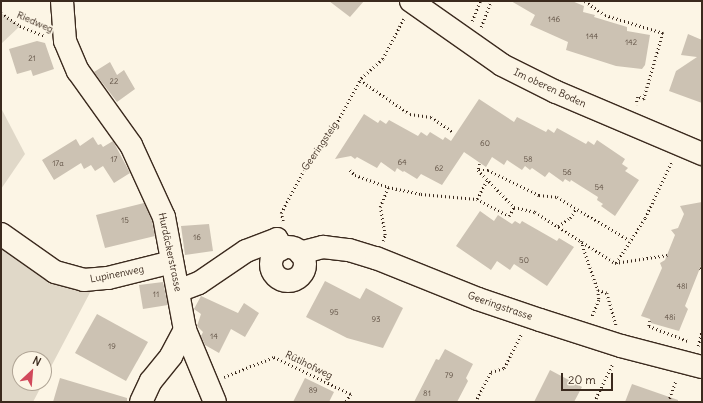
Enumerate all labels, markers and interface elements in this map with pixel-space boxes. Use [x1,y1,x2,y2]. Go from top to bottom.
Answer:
street label: Riedweg [15,9,55,35]
house number: 146 [548,15,560,25]
house number: 144 [586,32,598,42]
house number: 142 [625,38,637,48]
house number: 21 [28,54,36,64]
street label: Im oberen Boden [512,66,588,110]
house number: 22 [110,77,118,87]
street label: Geeringsteig [299,119,341,173]
house number: 60 [480,139,490,149]
house number: 17 [110,155,118,165]
house number: 58 [523,155,533,165]
house number: 64 [397,158,407,168]
house number: 17a [52,159,64,169]
house number: 62 [435,164,443,174]
house number: 56 [562,168,572,178]
house number: 54 [594,183,604,193]
street label: Hurdäckerstrasse [156,212,184,292]
house number: 15 [121,216,129,226]
house number: 16 [193,233,201,243]
house number: 50 [519,256,529,266]
street label: Lupinenweg [89,263,145,285]
house number: 48l [676,282,688,292]
street label: Geeringstrasse [466,289,534,323]
house number: 11 [153,290,159,300]
house number: 95 [329,308,339,318]
house number: 48i [664,313,676,323]
house number: 93 [371,315,381,325]
house number: 14 [210,332,218,342]
house number: 19 [108,342,116,352]
street label: Rütihofweg [283,348,335,382]
north arrow [12,351,52,391]
text: N [30,353,43,369]
scale bar [563,365,615,391]
house number: 79 [445,371,453,381]
text: 20 m [568,372,596,387]
house number: 89 [308,386,318,396]
house number: 81 [423,389,431,399]

